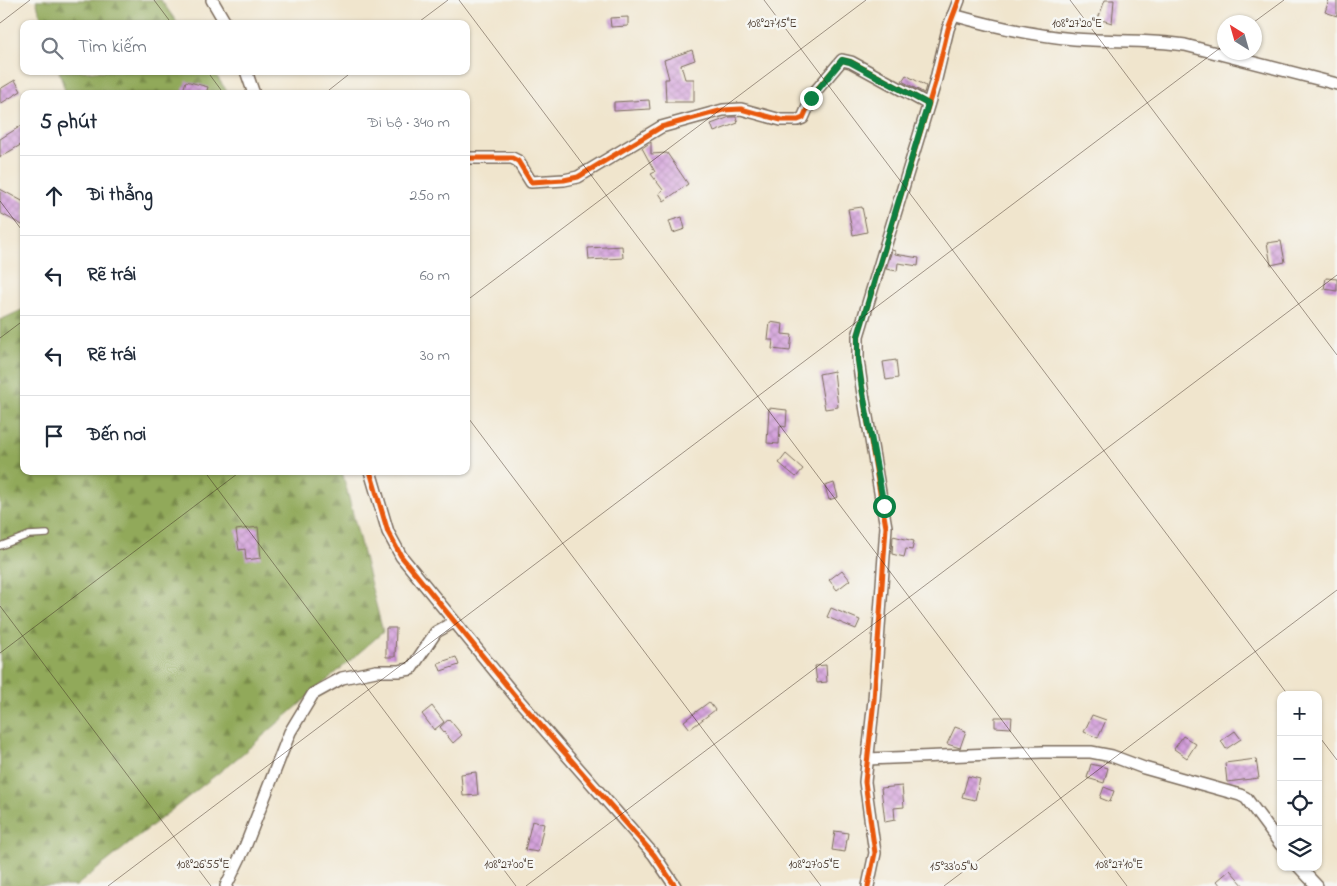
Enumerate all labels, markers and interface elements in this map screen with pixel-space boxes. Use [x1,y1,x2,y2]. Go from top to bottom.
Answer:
text: 108°27'15"E [747,15,797,33]
text: 108°27'20"E [1052,15,1102,33]
north arrow [1217,15,1262,60]
search box [20,20,470,75]
icon: search [38,34,66,62]
text: Tìm kiếm [78,34,147,61]
route end [800,87,823,110]
text: 5 phút [40,108,97,138]
text: Đi bộ · 340 m [367,111,450,135]
icon: ahead [40,182,68,210]
text: Đi thẳng [87,182,153,209]
text: 250 m [410,184,450,208]
icon: left [40,262,68,290]
text: Rẽ trái [87,262,136,289]
text: 60 m [420,264,450,288]
icon: left [40,342,68,370]
text: Rẽ trái [87,342,136,369]
text: 30 m [420,344,450,368]
icon: arrive [40,422,68,450]
text: Đến nơi [87,422,146,449]
route start [873,495,896,518]
map controls [1277,691,1322,871]
button: + [1277,691,1322,736]
button: − [1277,736,1322,781]
button: locate [1277,781,1322,826]
button: layers [1277,826,1322,871]
text: 108°26'55"E [176,856,230,874]
text: 108°27'00"E [484,856,534,874]
text: 108°27'05"E [788,856,840,874]
text: 108°27'10"E [1095,856,1143,874]
text: 15°33'05"N [930,858,978,876]

